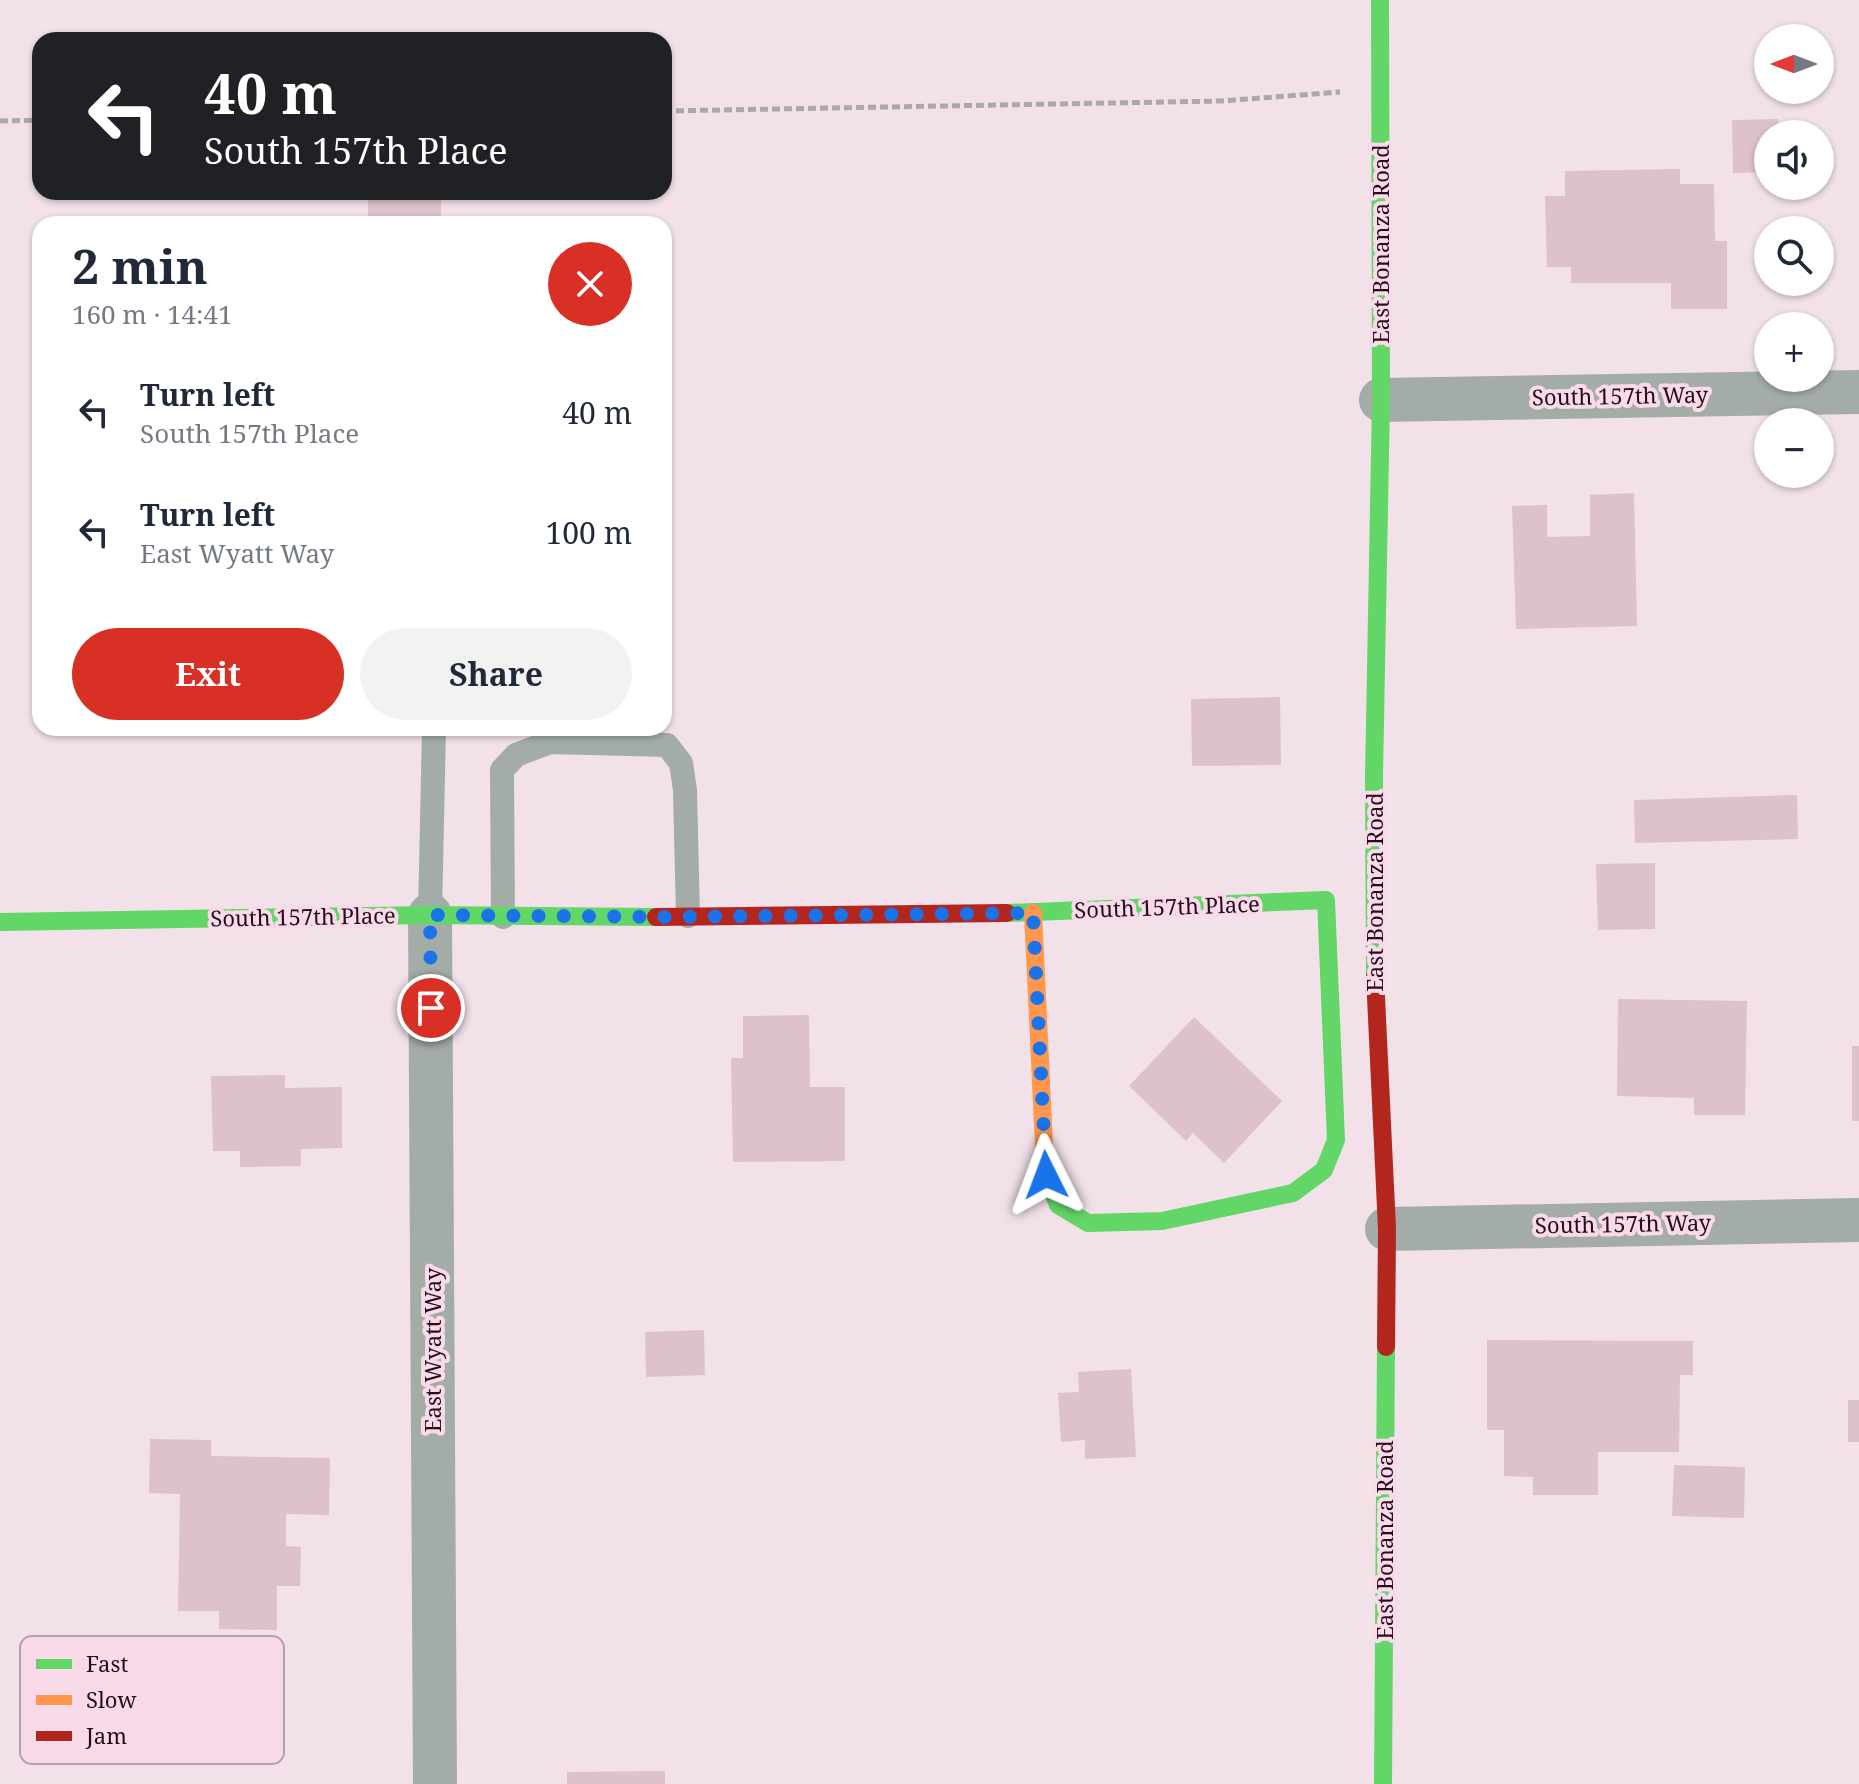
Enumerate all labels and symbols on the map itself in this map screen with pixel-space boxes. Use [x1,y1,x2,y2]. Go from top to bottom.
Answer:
north arrow [1754,24,1834,104]
street label: East Bonanza Road [1365,144,1395,344]
street label: South 157th Way [1532,378,1709,412]
street label: East Bonanza Road [1359,792,1389,992]
street label: South 157th Place [1074,888,1260,924]
street label: South 157th Place [210,899,396,933]
pin [397,974,465,1042]
position arrow [1004,1133,1088,1217]
street label: South 157th Way [1535,1206,1712,1240]
street label: East Wyatt Way [417,1267,447,1432]
street label: East Bonanza Road [1369,1440,1399,1640]
legend [20,1636,284,1764]
text: Fast [86,1648,128,1678]
text: Slow [86,1684,136,1714]
text: Jam [85,1720,127,1750]

